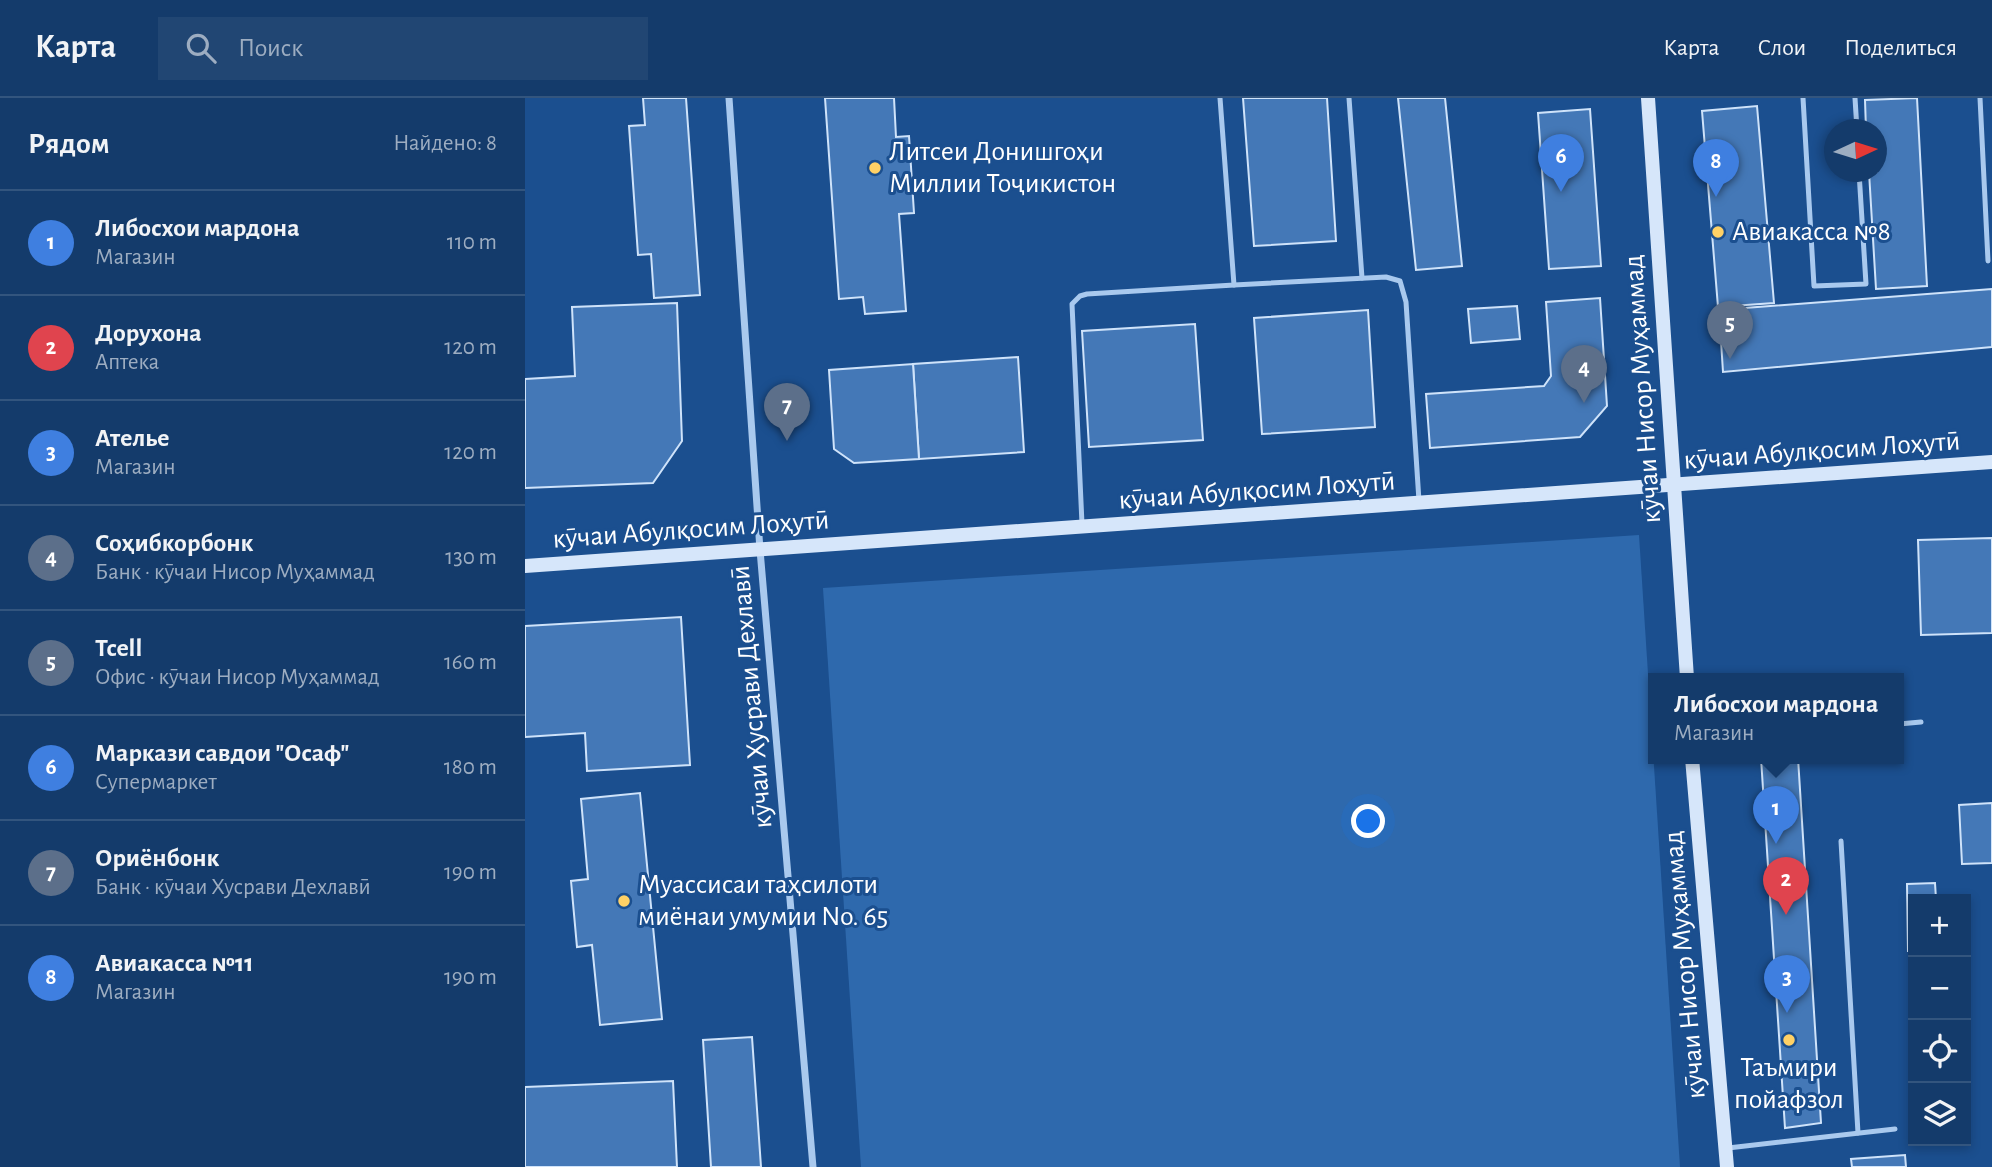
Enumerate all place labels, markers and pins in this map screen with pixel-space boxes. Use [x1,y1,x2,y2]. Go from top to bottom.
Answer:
pin: 6 [1538,134,1584,192]
place label: Литсеи Донишгоҳи Миллии Тоҷикистон [889,138,1116,198]
pin: 8 [1693,139,1739,197]
marker: Литсеи Донишгоҳи Миллии Тоҷикистон [867,160,883,176]
place label: Авиакасса №8 [1732,218,1891,246]
marker: Авиакасса №8 [1710,224,1726,240]
pin: 5 [1707,301,1753,359]
pin: 4 [1561,345,1607,403]
pin: 7 [764,383,810,441]
pin: 1 [1753,786,1799,844]
pin: 2 [1763,857,1809,915]
place label: Муассисаи таҳсилоти миёнаи умумии No. 65 [638,871,888,931]
marker: Муассисаи таҳсилоти миёнаи умумии No. 65 [616,893,632,909]
pin: 3 [1764,955,1810,1013]
marker: Таъмири пойафзол [1781,1032,1797,1048]
place label: Таъмири пойафзол [1734,1054,1844,1114]

